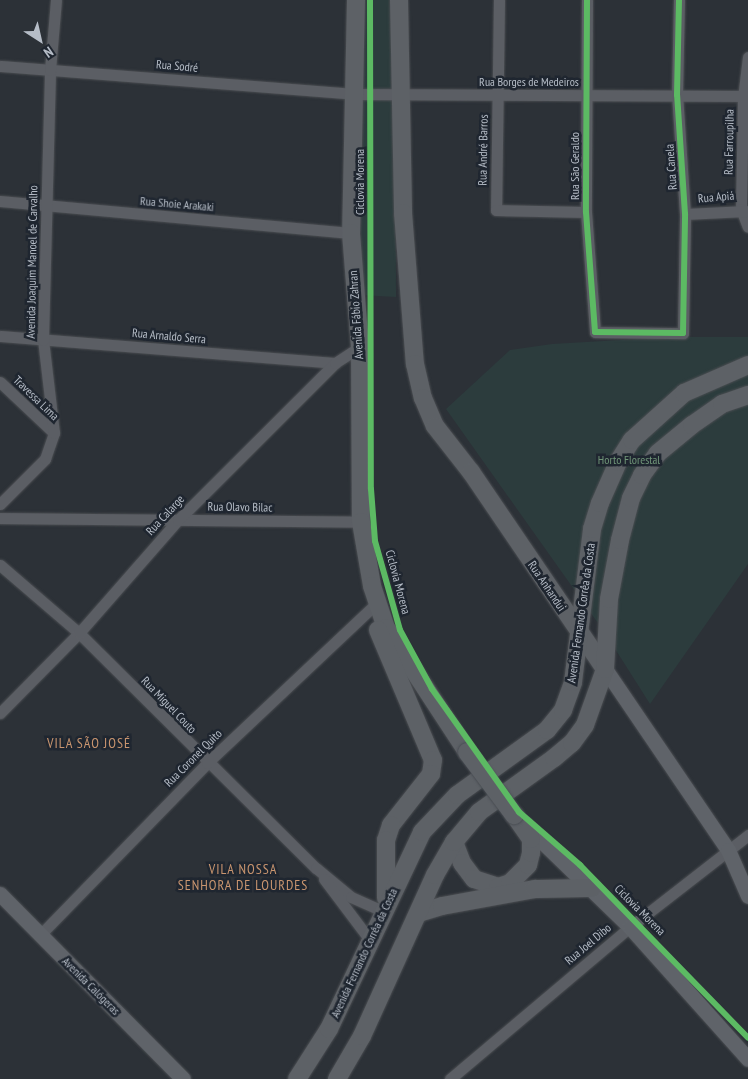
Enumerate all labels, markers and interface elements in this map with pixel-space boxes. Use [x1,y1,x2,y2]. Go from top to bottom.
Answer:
north arrow [15,15,65,65]
text: N [40,43,57,62]
street label: Rua Sodré [155,57,199,75]
street label: Rua Borges de Medeiros [479,75,579,89]
street label: Rua Farroupilha [721,109,737,175]
street label: Rua André Barros [475,114,491,186]
street label: Rua São Geraldo [568,132,582,200]
street label: Rua Canela [662,143,680,191]
street label: Ciclovia Morena [353,149,367,215]
street label: Avenida Joaquim Manoel de Carvalho [23,185,41,339]
street label: Rua Apiá [697,188,735,206]
street label: Rua Shoie Arakaki [139,194,215,214]
street label: Avenida Fábio Zahran [346,270,366,360]
street label: Rua Arnaldo Serra [131,326,207,346]
street label: Travessa Lima [10,373,62,423]
park label: Horto Florestal [598,453,660,467]
street label: Rua Calarge [143,492,187,538]
street label: Rua Olavo Bilac [207,499,273,515]
street label: Avenida Fernando Corrêa da Costa [564,542,598,684]
street label: Ciclovia Morena [383,548,413,616]
street label: Rua Anhandui [525,558,569,614]
street label: Rua Miguel Couto [138,674,200,736]
street label: Rua Coronel Quito [161,726,225,790]
district label: VILA SÃO JOSÉ [45,735,133,751]
district label: VILA NOSSA SENHORA DE LOURDES [175,861,311,894]
street label: Ciclovia Morena [612,882,668,938]
street label: Avenida Fernando Corrêa da Costa [328,886,400,1020]
street label: Rua Joel Dibo [562,920,614,968]
street label: Avenida Calógeras [59,954,123,1018]

